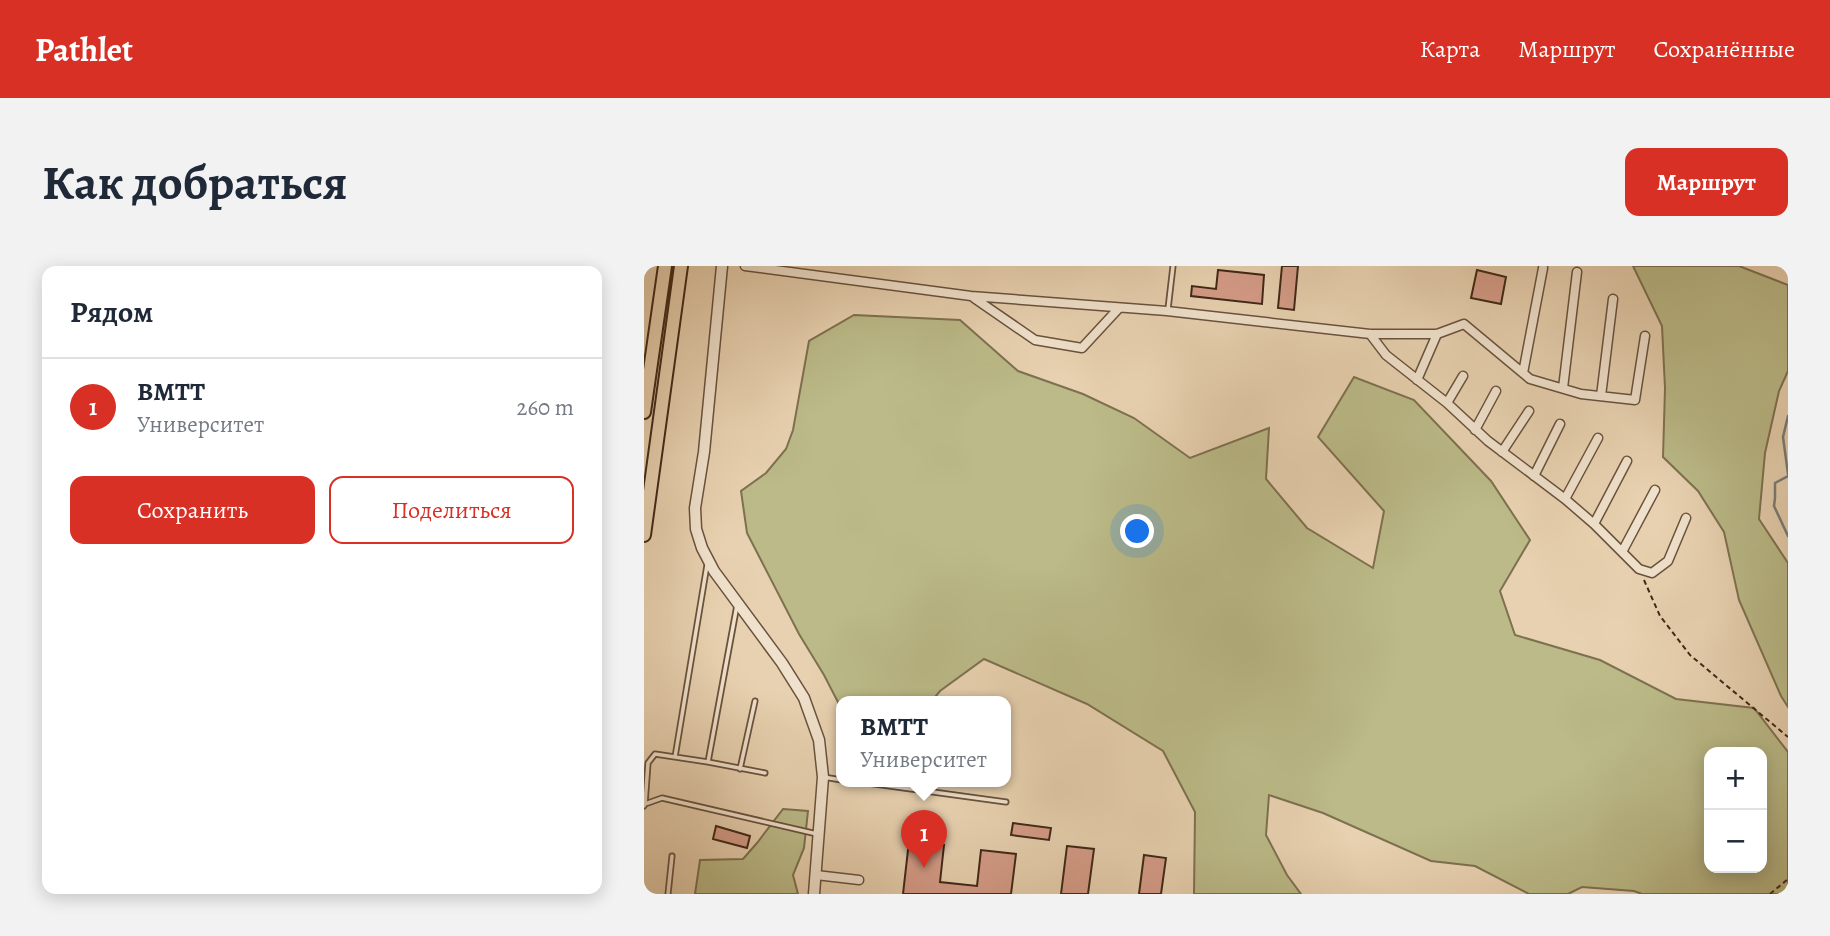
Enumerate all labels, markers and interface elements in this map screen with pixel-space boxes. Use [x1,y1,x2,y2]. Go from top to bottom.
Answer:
text: Pathlet [35,27,133,72]
text: Карта [1420,33,1480,65]
text: Маршрут [1518,33,1616,65]
text: Сохранённые [1654,33,1795,65]
button: Маршрут [1625,148,1788,216]
text: Как добраться [42,149,348,216]
text: Рядом [70,292,153,332]
text: ВМТТ [137,374,205,409]
text: 1 [89,392,97,423]
text: 260 m [516,392,574,423]
text: Университет [137,409,264,440]
button: Сохранить [70,476,315,544]
button: Поделиться [329,476,574,544]
your location [1120,514,1154,548]
popup [836,696,1011,787]
text: ВМТТ [860,709,928,744]
text: Университет [860,744,987,775]
map controls [1704,747,1767,873]
button: + [1704,747,1767,810]
pin: 1 [901,810,947,868]
button: − [1704,810,1767,873]

